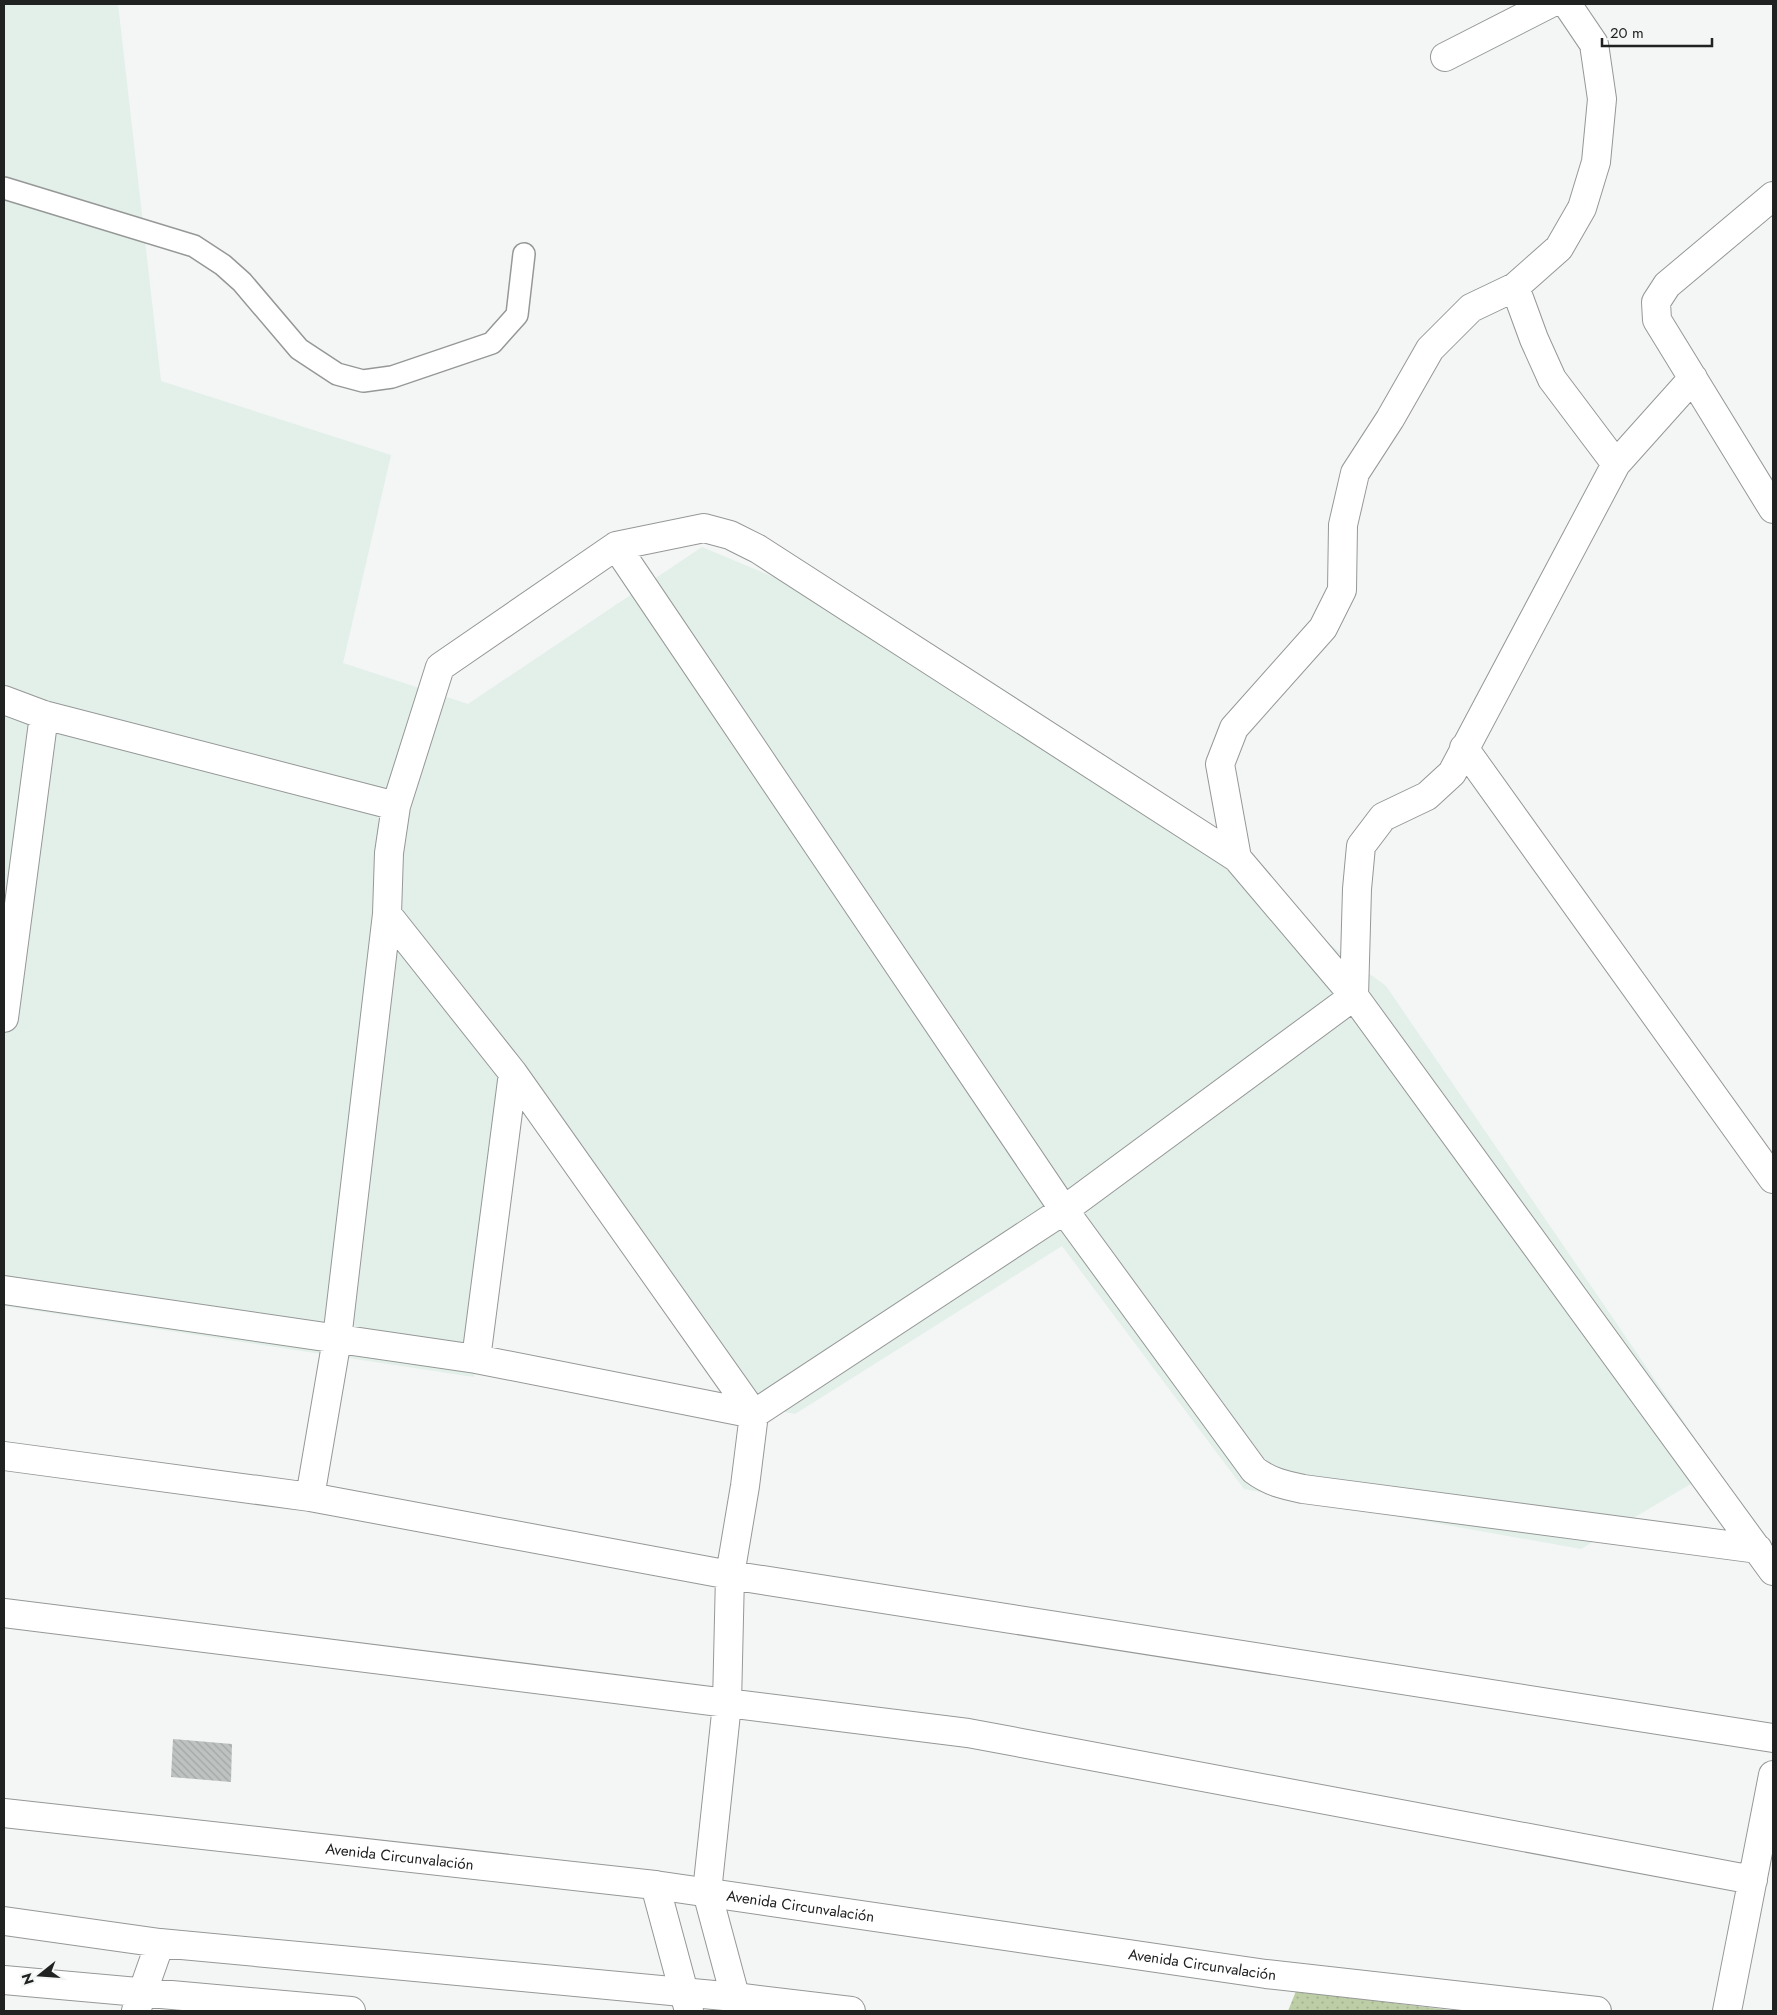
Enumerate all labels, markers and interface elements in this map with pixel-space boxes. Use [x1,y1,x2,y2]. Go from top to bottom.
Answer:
scale bar [1602,15,1712,47]
text: 20 m [1610,22,1644,44]
street label: Avenida Circunvalación [324,1838,475,1876]
street label: Avenida Circunvalación [725,1885,876,1928]
street label: Avenida Circunvalación [1127,1943,1277,1986]
north arrow [15,1950,65,2000]
text: N [16,1971,39,1987]

